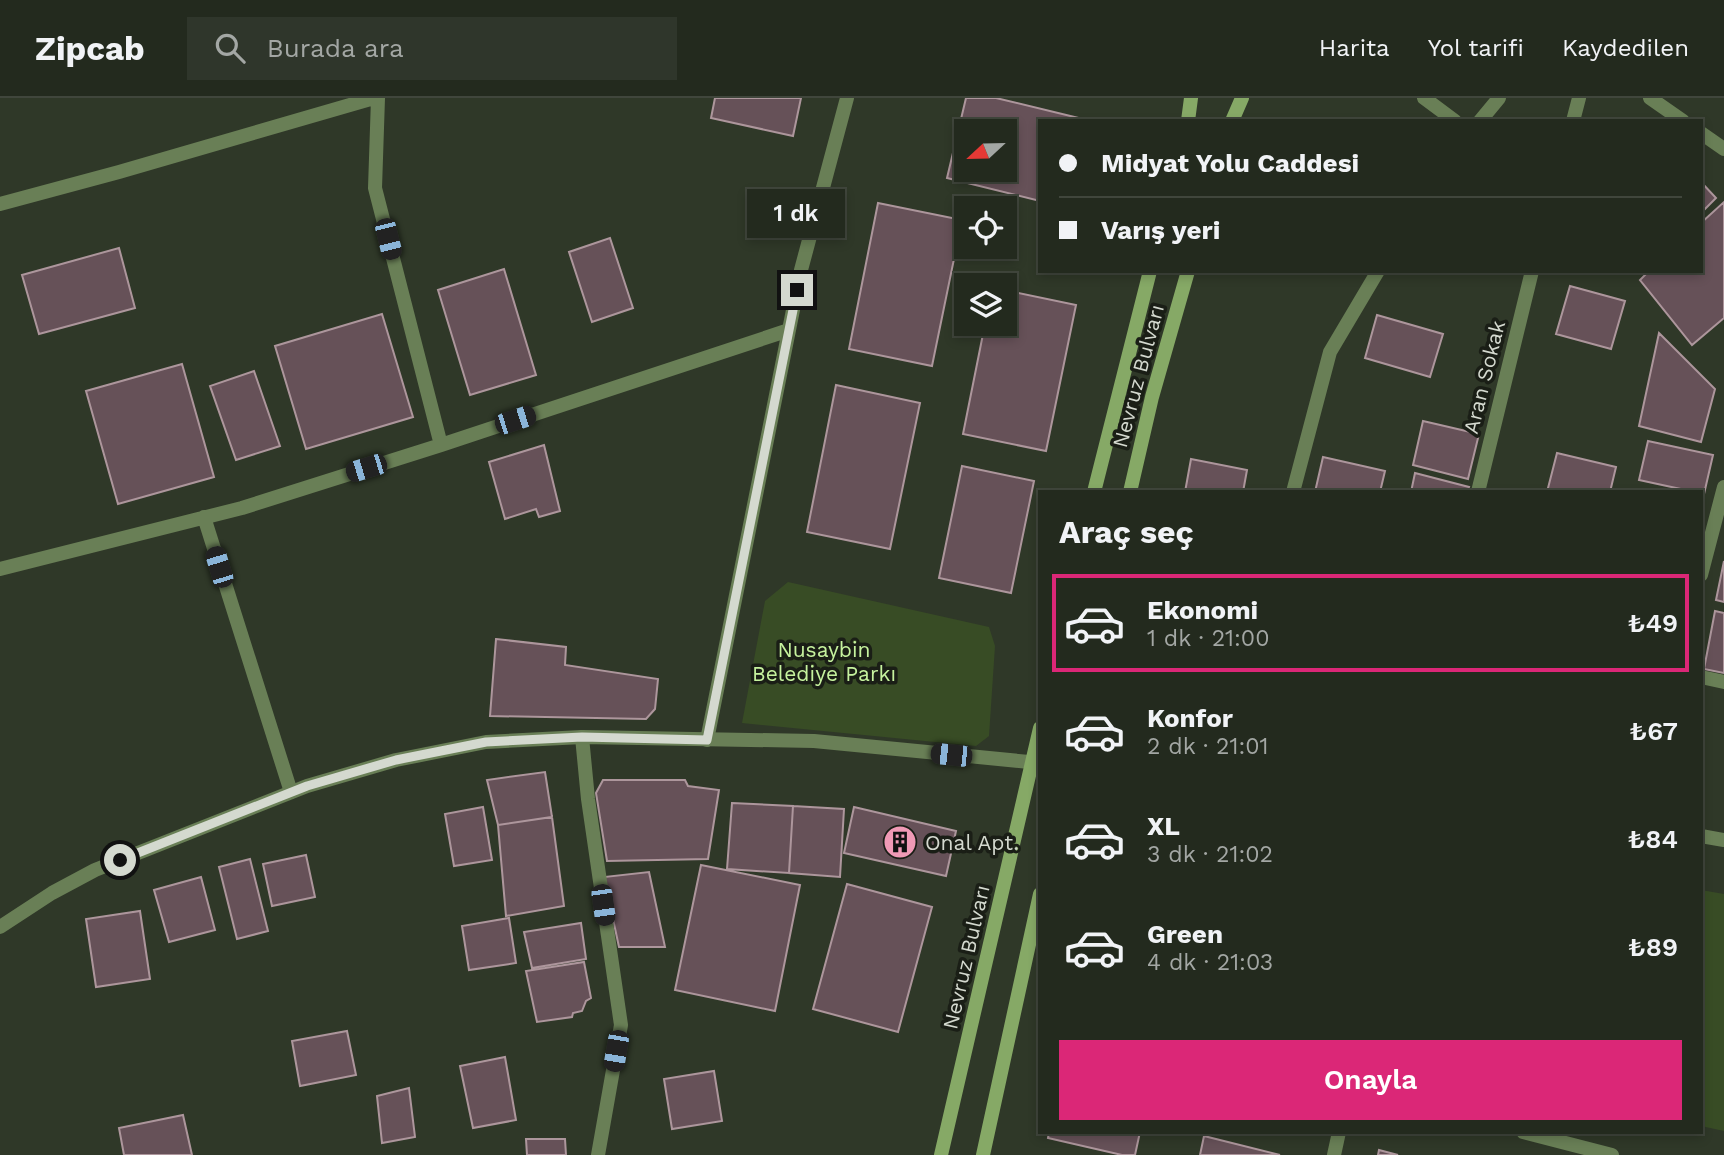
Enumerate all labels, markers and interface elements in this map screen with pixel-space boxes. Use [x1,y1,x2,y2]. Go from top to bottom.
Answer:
search box [187,17,677,80]
text: Zipcab [35,29,145,68]
icon: search [211,29,249,67]
text: Burada ara [267,33,404,63]
text: Harita [1319,34,1390,62]
text: Yol tarifi [1428,34,1524,62]
text: Kaydedilen [1562,34,1689,62]
north arrow [954,119,1017,182]
map controls [954,119,1017,336]
text: Midyat Yolu Caddesi [1101,148,1359,178]
callout: 1 dk [748,188,846,238]
button: locate [954,196,1017,259]
text: 1 dk [774,200,818,227]
text: Varış yeri [1101,215,1220,245]
car [373,216,404,262]
button: layers [954,273,1017,336]
route end [781,274,813,306]
street label: Nevruz Bulvarı [1107,302,1169,450]
street label: Aran Sokak [1458,318,1510,436]
car [492,404,539,436]
car [343,452,390,484]
text: Araç seç [1059,513,1194,551]
car [203,544,236,590]
icon: car [1063,592,1126,655]
text: Ekonomi [1147,595,1258,625]
text: ₺49 [1628,608,1678,638]
text: 1 dk · 21:00 [1147,625,1269,652]
park label: Nusaybin Belediye Parkı [752,637,896,686]
icon: car [1063,700,1126,763]
text: Konfor [1147,703,1233,733]
text: ₺67 [1629,716,1678,746]
text: 2 dk · 21:01 [1147,733,1269,760]
car [930,742,973,768]
icon: car [1063,808,1126,871]
text: XL [1147,811,1180,841]
building icon: Onal Apt. [881,823,919,861]
text: ₺84 [1627,824,1678,854]
place label: Onal Apt. [925,830,1019,855]
text: 3 dk · 21:02 [1147,841,1273,868]
route start [104,844,136,876]
street label: Nevruz Bulvarı [937,882,995,1032]
car [590,883,617,927]
icon: car [1063,916,1126,979]
text: Green [1147,919,1223,949]
text: ₺89 [1628,932,1678,962]
text: 4 dk · 21:03 [1147,949,1273,976]
car [603,1028,630,1074]
button: Onayla [1059,1040,1682,1120]

